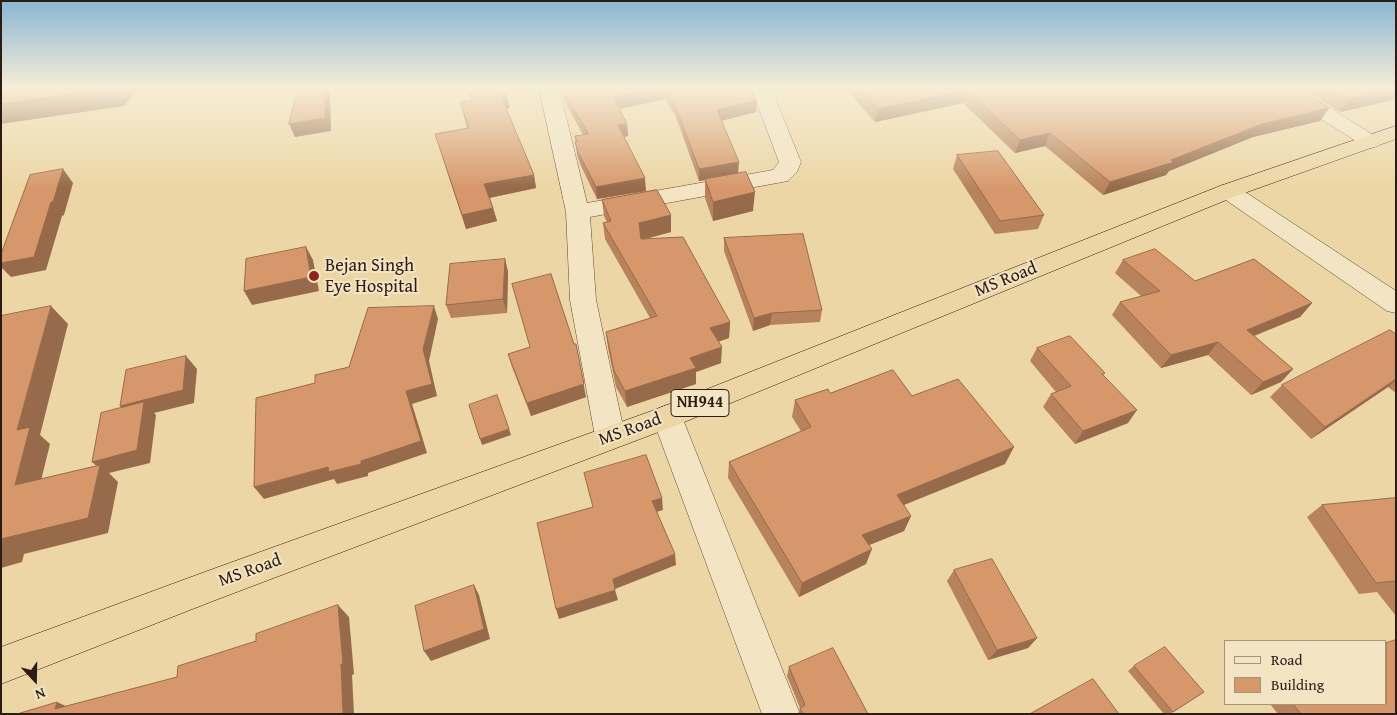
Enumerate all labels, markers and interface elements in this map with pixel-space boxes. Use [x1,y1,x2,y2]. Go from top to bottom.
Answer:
place label: Bejan Singh Eye Hospital [325,255,418,298]
street label: MS Road [972,258,1040,302]
marker: Bejan Singh Eye Hospital [307,269,321,283]
road number: NH944 [671,389,729,416]
street label: MS Road [596,409,664,451]
street label: MS Road [216,550,284,592]
legend [1224,640,1387,705]
text: Road [1271,649,1302,670]
north arrow [10,655,60,705]
text: Building [1271,674,1324,695]
text: N [32,683,48,705]

